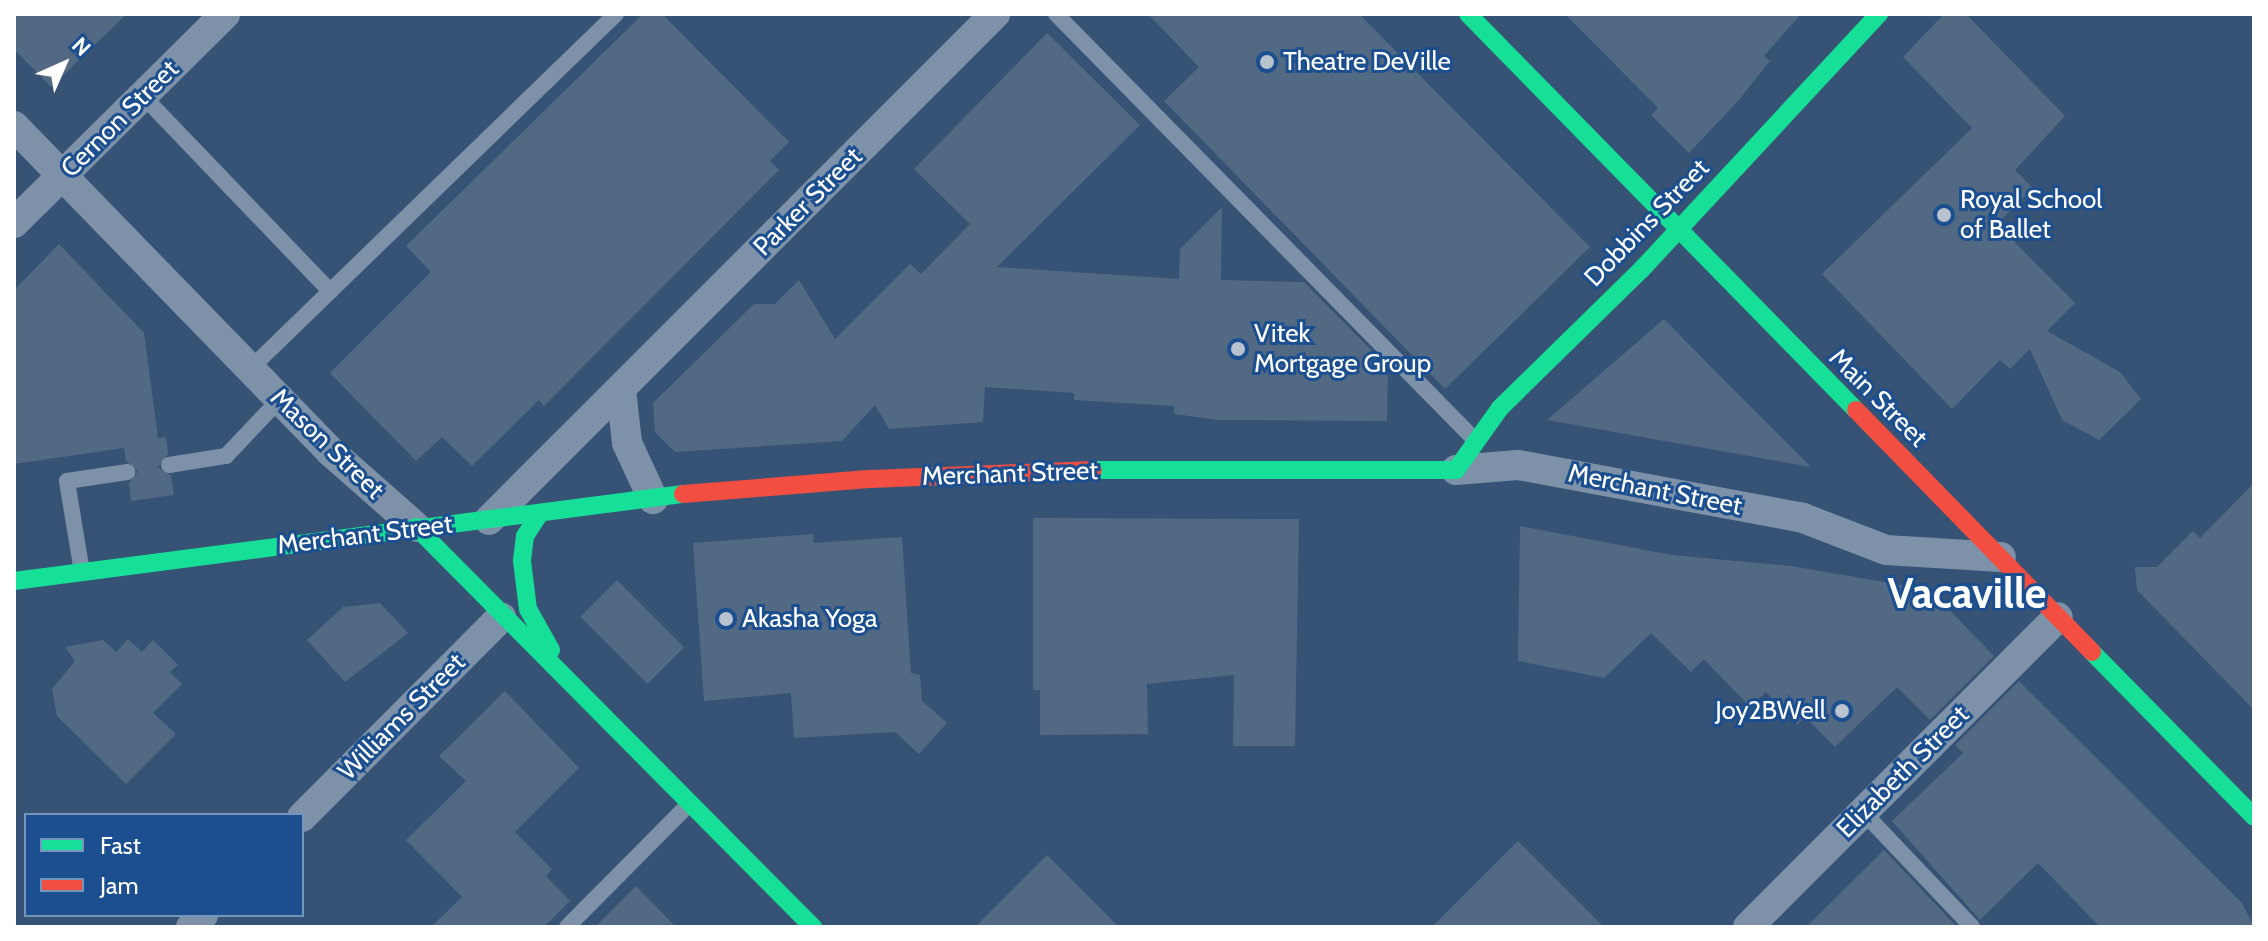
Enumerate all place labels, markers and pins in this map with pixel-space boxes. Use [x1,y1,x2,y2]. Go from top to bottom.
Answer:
place label: Theatre DeVille [1283,46,1451,78]
marker: Theatre DeVille [1258,53,1276,71]
place label: Royal School of Ballet [1960,184,2102,246]
marker: Royal School of Ballet [1935,206,1953,224]
place label: Vitek Mortgage Group [1254,318,1431,380]
marker: Vitek Mortgage Group [1229,340,1247,358]
place label: Akasha Yoga [742,603,877,635]
marker: Akasha Yoga [717,610,735,628]
place label: Joy2BWell [1715,695,1826,727]
marker: Joy2BWell [1833,702,1851,720]

